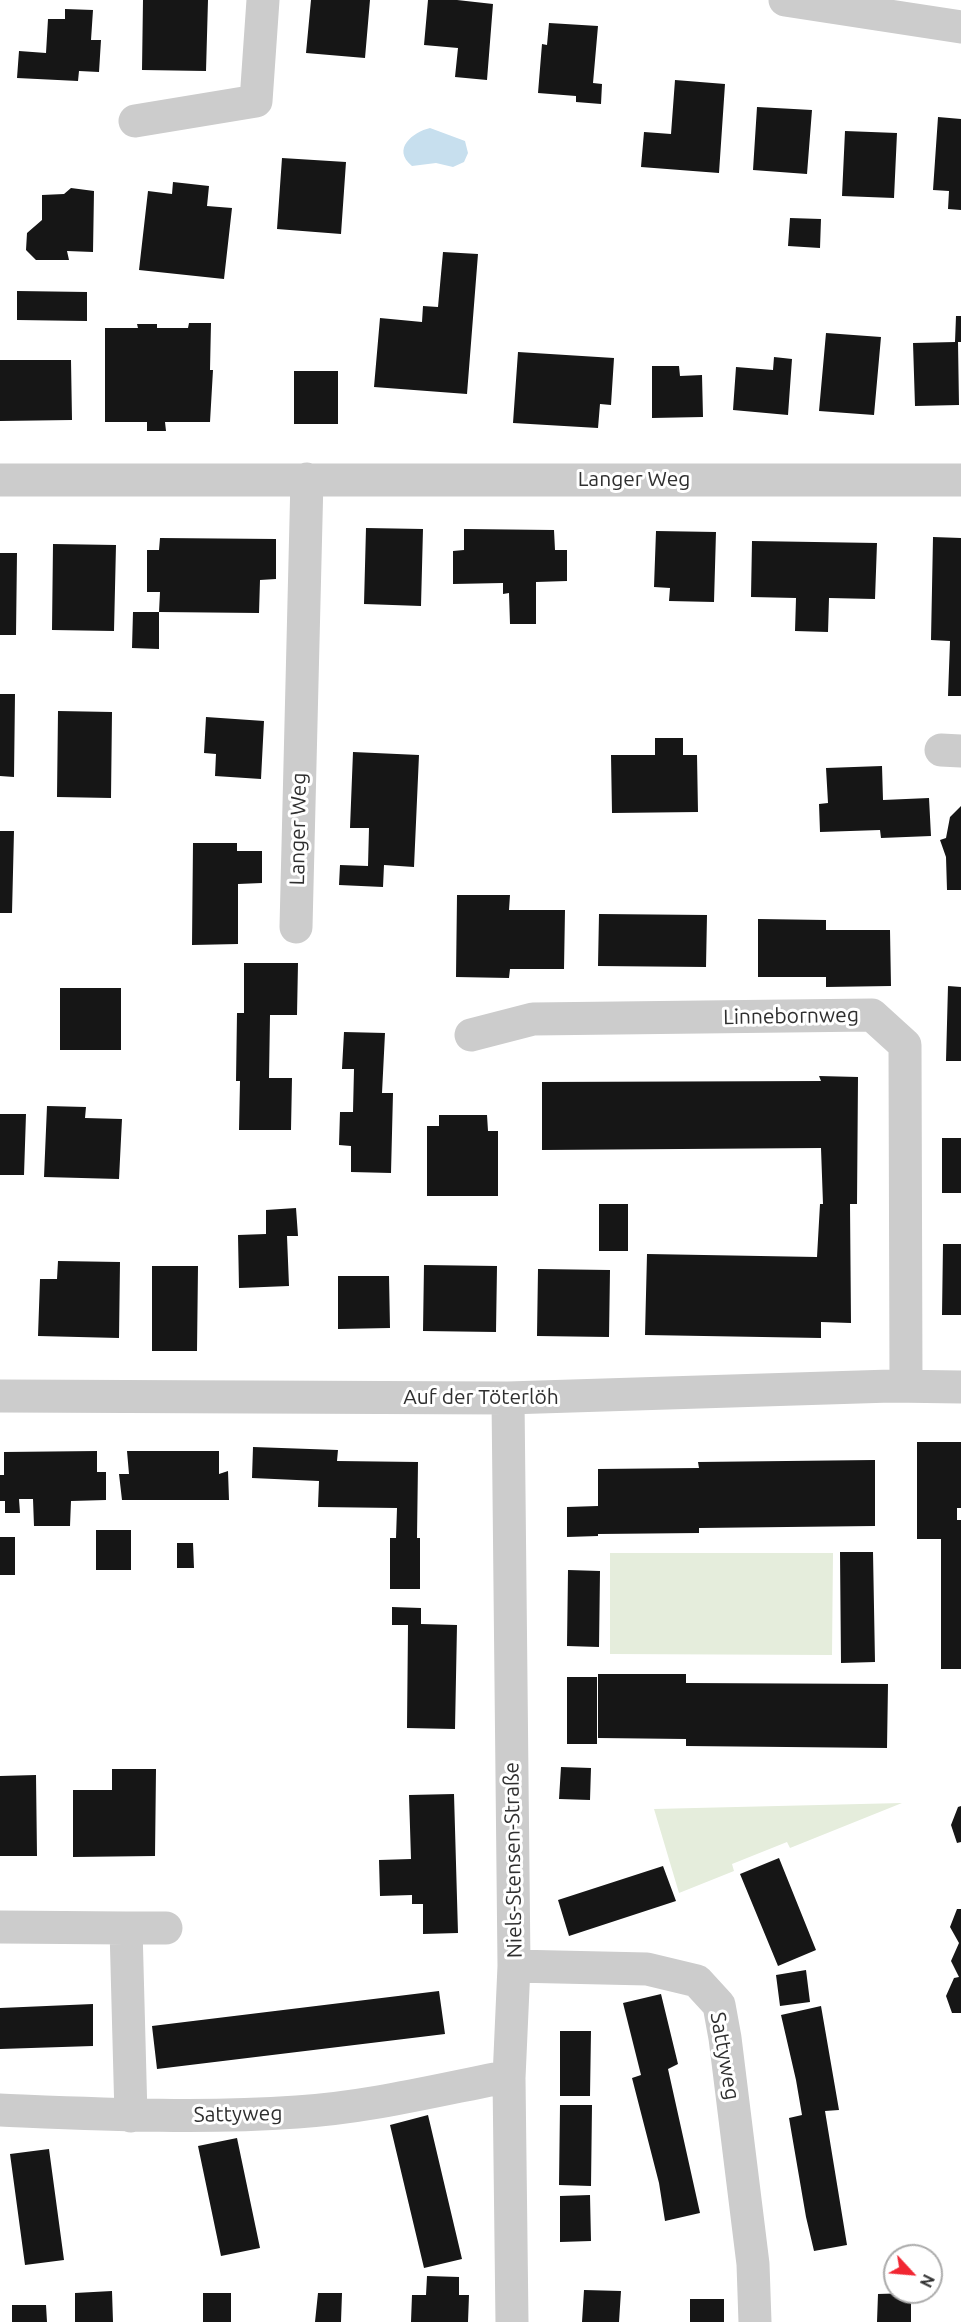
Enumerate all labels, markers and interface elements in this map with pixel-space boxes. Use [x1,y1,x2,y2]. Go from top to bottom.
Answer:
street label: Langer Weg [578,466,690,492]
street label: Langer Weg [284,772,312,886]
street label: Linnebornweg [723,1002,859,1030]
street label: Auf der Töterlöh [403,1384,559,1410]
street label: Niels-Stensen-Straße [499,1762,527,1958]
street label: Sattyweg [705,2010,745,2102]
street label: Sattyweg [193,2101,283,2127]
north arrow [883,2244,943,2304]
text: N [917,2272,938,2290]

